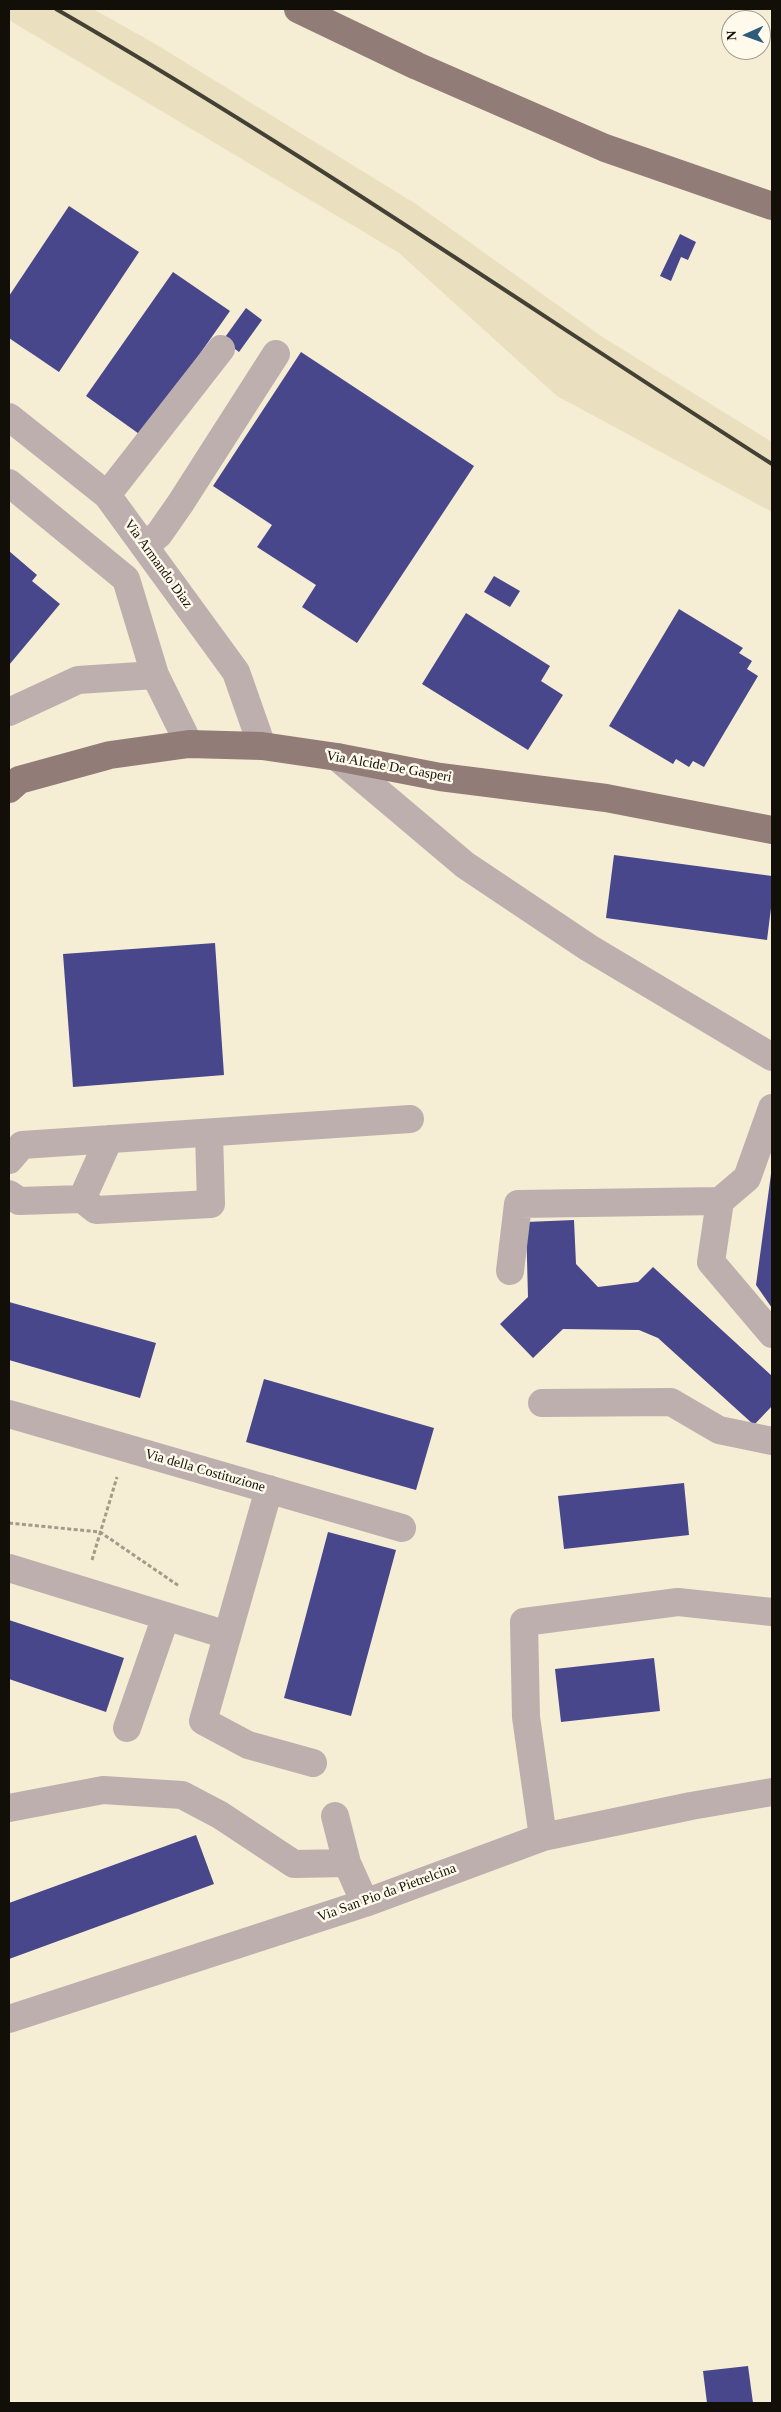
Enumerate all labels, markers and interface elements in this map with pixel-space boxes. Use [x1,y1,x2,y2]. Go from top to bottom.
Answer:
north arrow [721,10,771,60]
text: N [724,30,739,41]
street label: Via Armando Diaz [120,516,196,612]
street label: Via Alcide De Gasperi [325,748,453,786]
street label: Via della Costituzione [143,1446,267,1496]
street label: Via San Pio da Pietrelcina [315,1860,459,1926]

